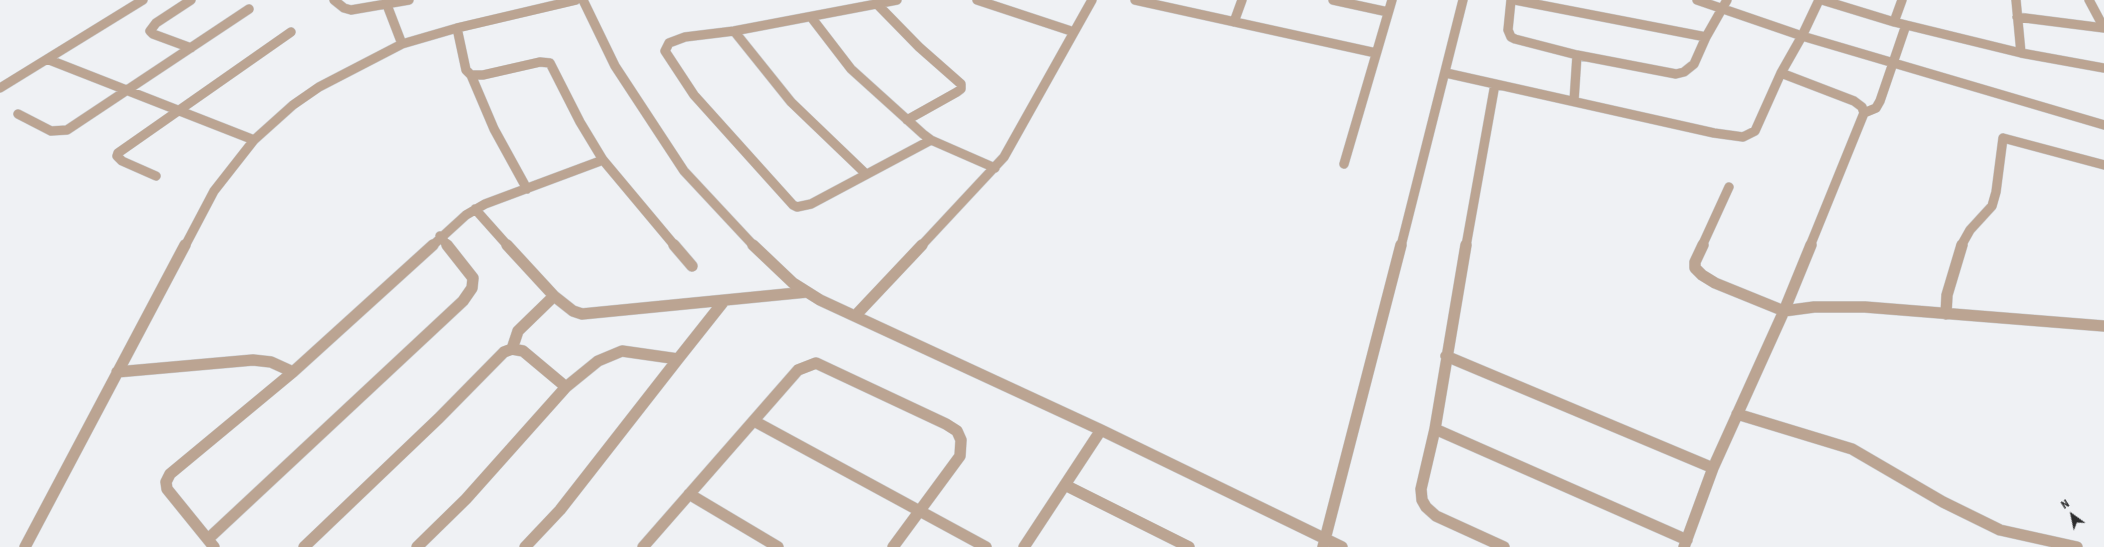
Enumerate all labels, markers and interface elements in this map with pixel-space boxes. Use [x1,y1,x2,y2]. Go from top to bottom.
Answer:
north arrow [2052,495,2092,535]
text: N [2059,497,2072,512]

